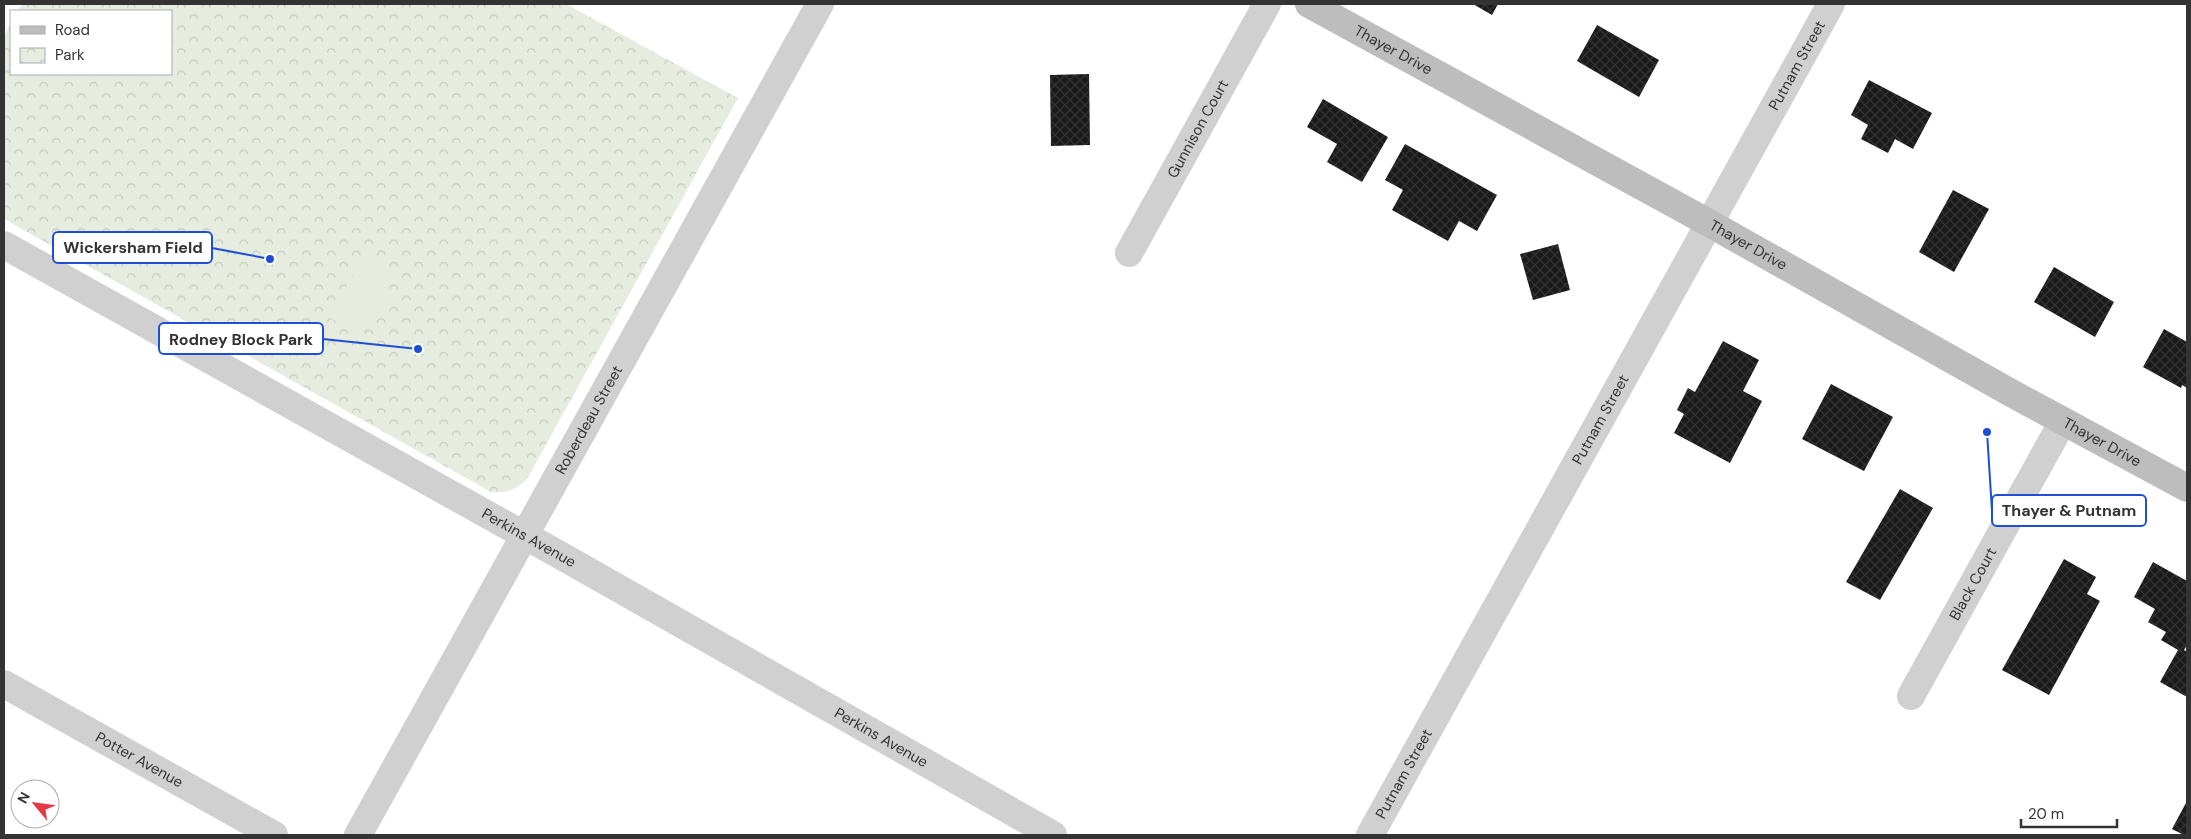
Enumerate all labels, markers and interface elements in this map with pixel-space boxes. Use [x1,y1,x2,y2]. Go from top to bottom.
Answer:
legend [10,10,172,75]
street label: Putnam Street [1764,17,1830,114]
text: Road [55,20,90,40]
street label: Thayer Drive [1351,21,1436,80]
text: Park [55,45,85,65]
street label: Gunnison Court [1163,76,1233,182]
street label: Thayer Drive [1706,215,1791,275]
callout: Wickersham Field [53,232,212,263]
text: Wickersham Field [63,237,203,258]
callout: Rodney Block Park [159,323,323,354]
text: Rodney Block Park [169,329,314,350]
street label: Roberdeau Street [550,362,627,478]
street label: Putnam Street [1567,371,1633,468]
street label: Thayer Drive [2059,413,2145,471]
callout: Thayer & Putnam [1992,495,2146,526]
text: Thayer & Putnam [2002,500,2136,521]
street label: Perkins Avenue [478,504,579,572]
street label: Black Court [1945,544,2001,624]
street label: Perkins Avenue [831,703,932,772]
street label: Putnam Street [1371,725,1437,822]
street label: Potter Avenue [92,727,187,792]
north arrow [10,779,60,829]
text: N [13,789,34,807]
scale bar [2021,796,2117,828]
text: 20 m [2028,804,2064,824]

